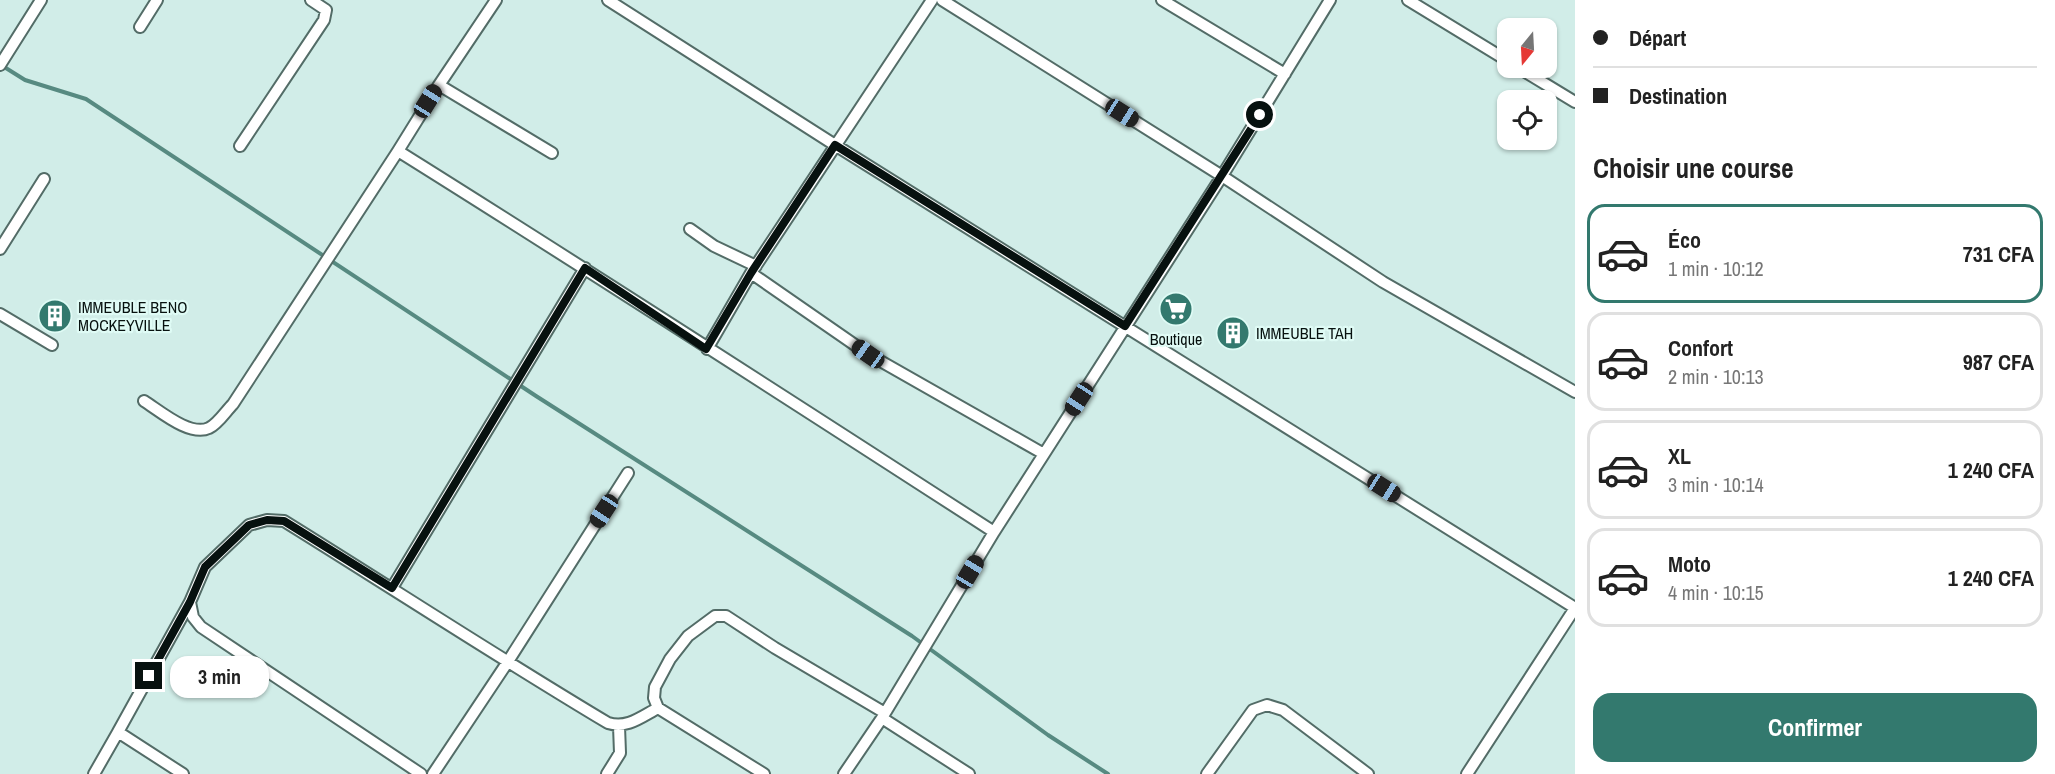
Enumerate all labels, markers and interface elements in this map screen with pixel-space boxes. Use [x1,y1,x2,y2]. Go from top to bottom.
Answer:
north arrow [1497,18,1557,78]
map controls [1497,18,1557,150]
text: Départ [1629,23,1686,53]
car [411,81,445,121]
text: Destination [1629,81,1727,111]
button: locate [1497,90,1557,150]
car [1102,96,1142,130]
route start [1246,101,1273,128]
text: Choisir une course [1593,150,1794,186]
text: Éco [1668,225,1701,255]
icon: car [1596,227,1650,281]
text: 731 CFA [1963,239,2034,269]
text: 1 min · 10:12 [1668,255,1764,282]
supermarket icon: Boutique [1158,291,1194,327]
place label: IMMEUBLE BENO MOCKEYVILLE [78,296,187,336]
building icon: IMMEUBLE BENO MOCKEYVILLE [37,298,73,334]
building icon: IMMEUBLE TAH [1215,315,1251,351]
place label: IMMEUBLE TAH [1256,322,1353,344]
place label: Boutique [1150,328,1202,350]
text: Confort [1668,333,1733,363]
icon: car [1596,335,1650,389]
car [848,336,888,372]
text: 987 CFA [1963,347,2034,377]
text: 2 min · 10:13 [1668,363,1764,390]
car [1062,379,1096,419]
text: XL [1668,441,1691,471]
icon: car [1596,443,1650,497]
text: 1 240 CFA [1948,455,2034,485]
car [1364,471,1404,505]
text: 3 min · 10:14 [1668,471,1764,498]
car [587,491,621,531]
text: Moto [1668,549,1711,579]
icon: car [1596,551,1650,605]
car [953,552,987,592]
text: 1 240 CFA [1948,563,2034,593]
text: 4 min · 10:15 [1668,579,1764,606]
callout: 3 min [170,655,269,697]
route end [135,662,162,689]
text: 3 min [198,663,241,690]
button: Confirmer [1593,693,2037,762]

